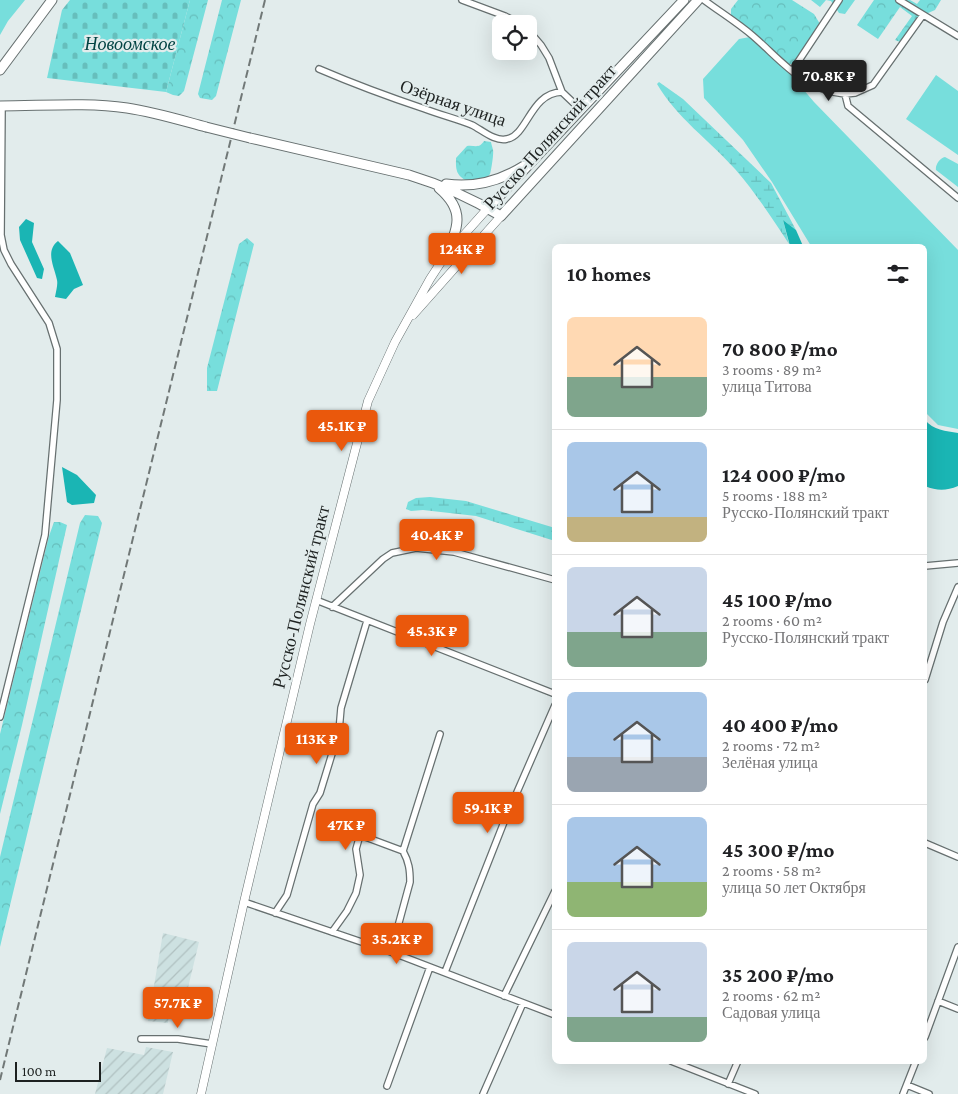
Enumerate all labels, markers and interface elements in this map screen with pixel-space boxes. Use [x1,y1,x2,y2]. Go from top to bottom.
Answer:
map controls [492,15,537,60]
button: locate [492,15,537,60]
park label: Новоомское [83,34,176,54]
pin: 70.8K ₽ [783,59,875,102]
street label: Русско-Полянский тракт [480,60,620,213]
text: 70.8K ₽ [803,67,855,84]
street label: Озёрная улица [397,76,509,130]
pin: 124K ₽ [421,232,503,275]
text: 124K ₽ [440,240,484,257]
icon: filters [884,260,912,288]
text: 10 homes [567,262,651,286]
icon: home [607,337,667,397]
text: 70 800 ₽/mo [722,337,838,361]
text: 3 rooms · 89 m² [722,361,821,378]
text: улица Титова [722,378,812,395]
pin: 45.1K ₽ [296,410,388,452]
text: 45.1K ₽ [318,417,366,434]
icon: home [607,462,667,522]
text: 124 000 ₽/mo [722,463,845,487]
text: 5 rooms · 188 m² [722,487,827,504]
street label: Русско-Полянский тракт [269,503,333,691]
text: Русско-Полянский тракт [722,504,889,521]
pin: 40.4K ₽ [391,518,483,561]
text: 40.4K ₽ [411,526,463,543]
icon: home [607,587,667,647]
text: 45 100 ₽/mo [722,588,832,612]
text: 2 rooms · 60 m² [722,612,822,629]
pin: 45.3K ₽ [386,614,478,657]
text: 45.3K ₽ [407,622,457,639]
text: Русско-Полянский тракт [722,629,889,646]
icon: home [607,712,667,772]
text: 40 400 ₽/mo [722,713,838,737]
pin: 113K ₽ [276,722,358,765]
text: 113K ₽ [296,730,338,747]
text: 2 rooms · 72 m² [722,737,820,754]
text: Зелёная улица [722,754,818,771]
pin: 59.1K ₽ [442,792,534,834]
text: 59.1K ₽ [464,799,512,816]
pin: 47K ₽ [311,808,381,851]
text: 47K ₽ [327,816,365,833]
icon: home [607,837,667,897]
text: 45 300 ₽/mo [722,838,835,862]
text: 2 rooms · 58 m² [722,862,821,879]
text: улица 50 лет Октября [722,879,866,896]
pin: 35.2K ₽ [351,922,443,965]
text: 35.2K ₽ [372,930,422,947]
icon: home [607,962,667,1022]
text: 35 200 ₽/mo [722,963,834,987]
pin: 57.7K ₽ [132,986,224,1029]
text: 2 rooms · 62 m² [722,987,820,1004]
text: 57.7K ₽ [154,994,202,1011]
text: Садовая улица [722,1004,820,1021]
scale bar [15,1059,101,1082]
text: 100 m [22,1063,56,1079]

